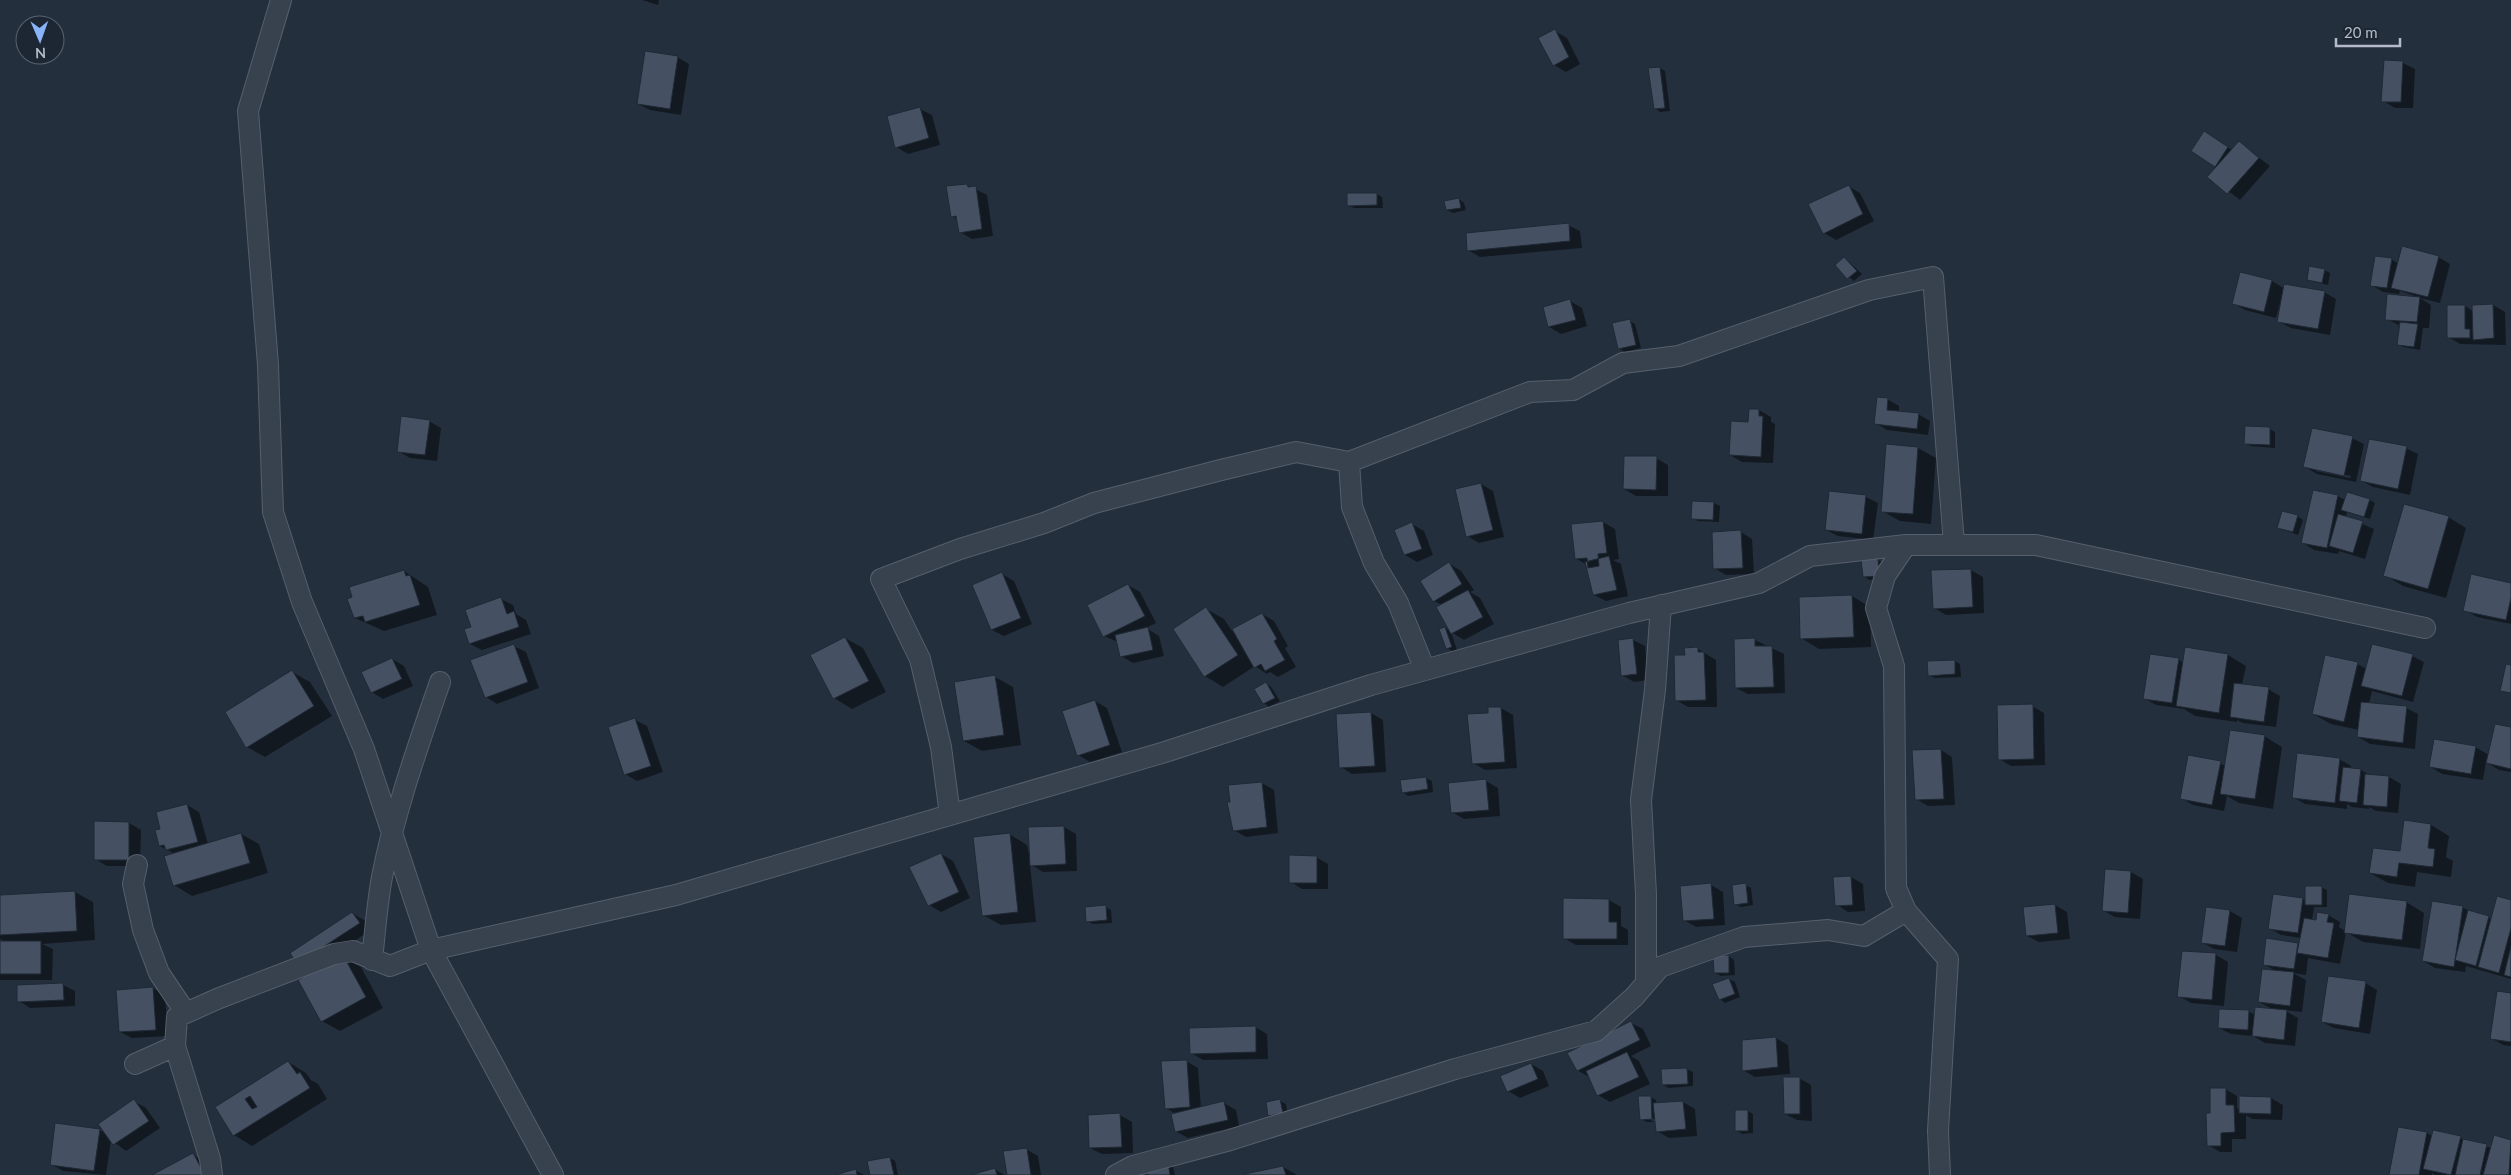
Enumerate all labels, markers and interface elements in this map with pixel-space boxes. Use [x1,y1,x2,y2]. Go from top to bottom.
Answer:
north arrow [15,15,65,65]
scale bar [2336,15,2400,47]
text: 20 m [2344,23,2378,41]
text: N [35,45,46,62]

